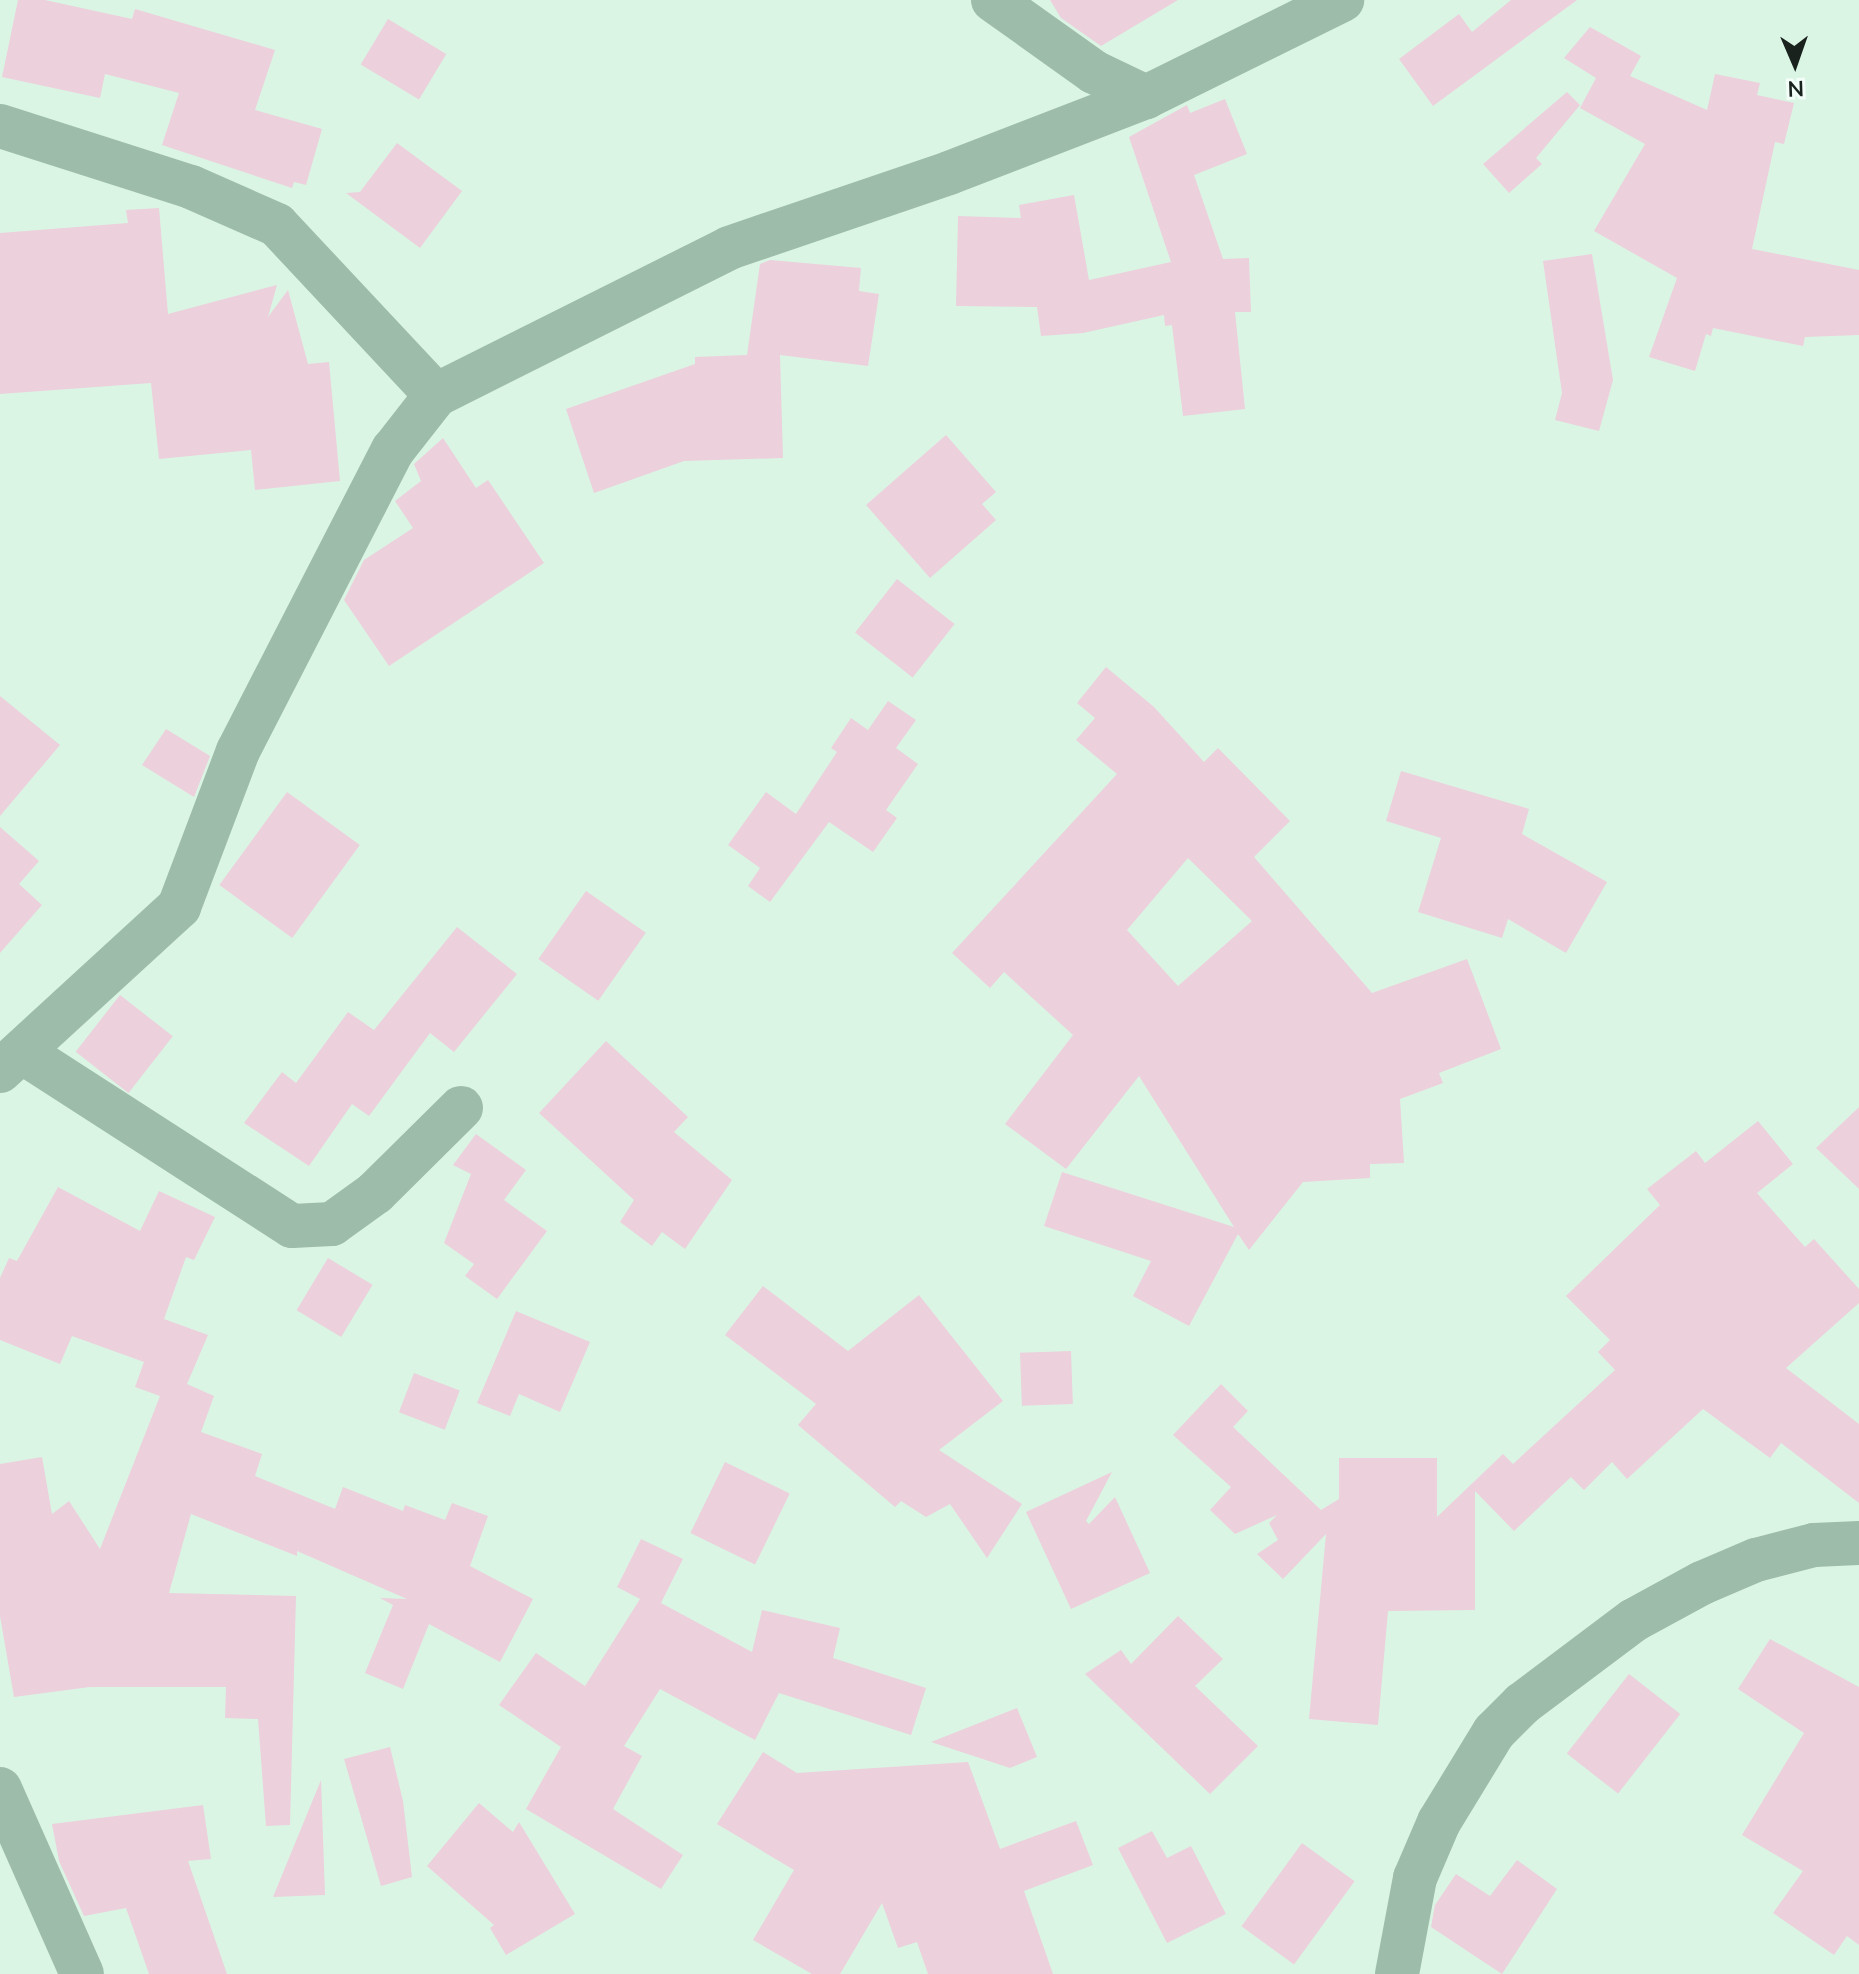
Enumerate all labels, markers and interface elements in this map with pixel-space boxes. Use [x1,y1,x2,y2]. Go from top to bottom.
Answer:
north arrow [1755,24,1835,104]
text: N [1787,73,1805,103]

